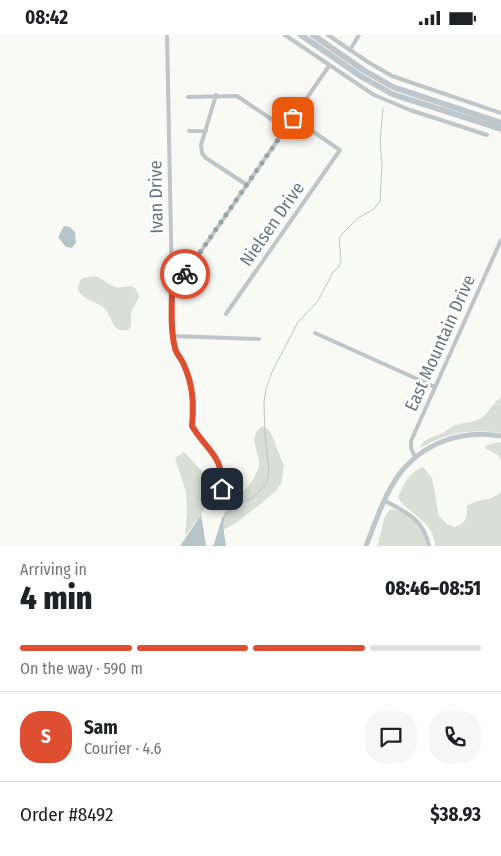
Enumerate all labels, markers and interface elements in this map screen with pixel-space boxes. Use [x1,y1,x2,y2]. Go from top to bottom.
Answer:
text: 08:42 [25,6,68,29]
pin [272,97,314,139]
icon: bag [279,104,307,132]
street label: Ivan Drive [144,160,168,234]
street label: Nielsen Drive [235,178,309,270]
courier [160,249,210,299]
icon: bike [171,260,199,288]
street label: East Mountain Drive [400,271,480,415]
pin [201,468,243,510]
icon: home [208,475,236,503]
text: Arriving in [20,560,87,579]
text: 08:46–08:51 [385,577,481,600]
text: 4 min [20,579,93,617]
text: On the way · 590 m [20,659,143,678]
button: chat [365,711,417,763]
button: phone [429,711,481,763]
text: Sam [84,716,118,739]
text: S [41,725,51,748]
text: Courier · 4.6 [84,739,162,758]
text: Order #8492 [20,803,113,826]
text: $38.93 [430,803,481,826]

